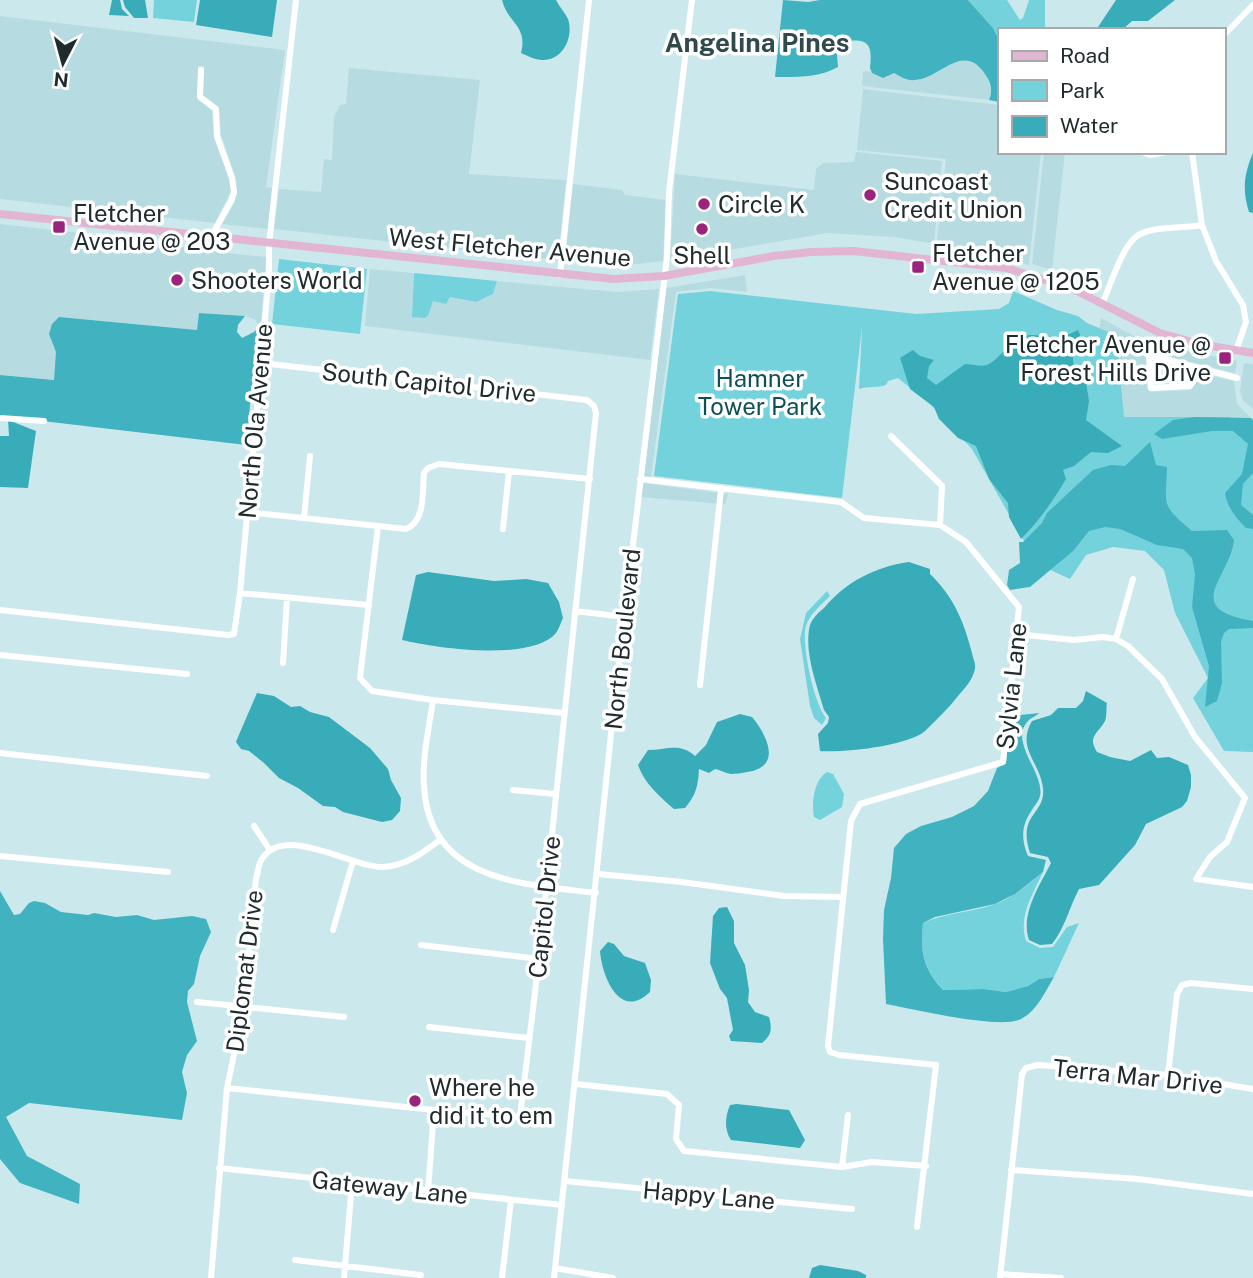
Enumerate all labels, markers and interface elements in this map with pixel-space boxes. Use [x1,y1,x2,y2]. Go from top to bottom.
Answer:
district label: Angelina Pines [665,27,849,58]
north arrow [28,28,98,98]
legend [998,28,1225,154]
text: Road [1060,43,1110,68]
text: N [53,68,70,92]
text: Park [1060,78,1105,103]
text: Water [1060,113,1118,138]
place label: Suncoast Credit Union [884,167,1023,223]
marker: Suncoast Credit Union [862,187,878,203]
place label: Circle K [718,190,805,218]
marker: Circle K [696,196,712,212]
place label: Fletcher Avenue @ 203 [73,199,230,255]
marker: Fletcher Avenue @ 203 [51,219,67,235]
marker: Shell [694,221,710,237]
street label: West Fletcher Avenue [388,222,632,272]
place label: Fletcher Avenue @ 1205 [932,239,1100,295]
place label: Shell [673,241,731,269]
marker: Fletcher Avenue @ 1205 [910,259,926,275]
place label: Shooters World [191,266,363,294]
marker: Shooters World [169,272,185,288]
street label: North Ola Avenue [233,322,277,520]
place label: Fletcher Avenue @ Forest Hills Drive [1005,330,1211,386]
marker: Fletcher Avenue @ Forest Hills Drive [1217,350,1233,366]
street label: South Capitol Drive [320,357,538,407]
park label: Hamner Tower Park [698,364,822,420]
street label: North Boulevard [599,547,645,731]
street label: Sylvia Lane [990,621,1032,751]
street label: Capitol Drive [523,834,565,980]
street label: Diplomat Drive [220,888,268,1054]
street label: Terra Mar Drive [1052,1053,1224,1099]
place label: Where he did it to em [429,1073,553,1129]
marker: Where he did it to em [407,1093,423,1109]
street label: Gateway Lane [311,1165,469,1209]
street label: Happy Lane [642,1175,776,1215]

